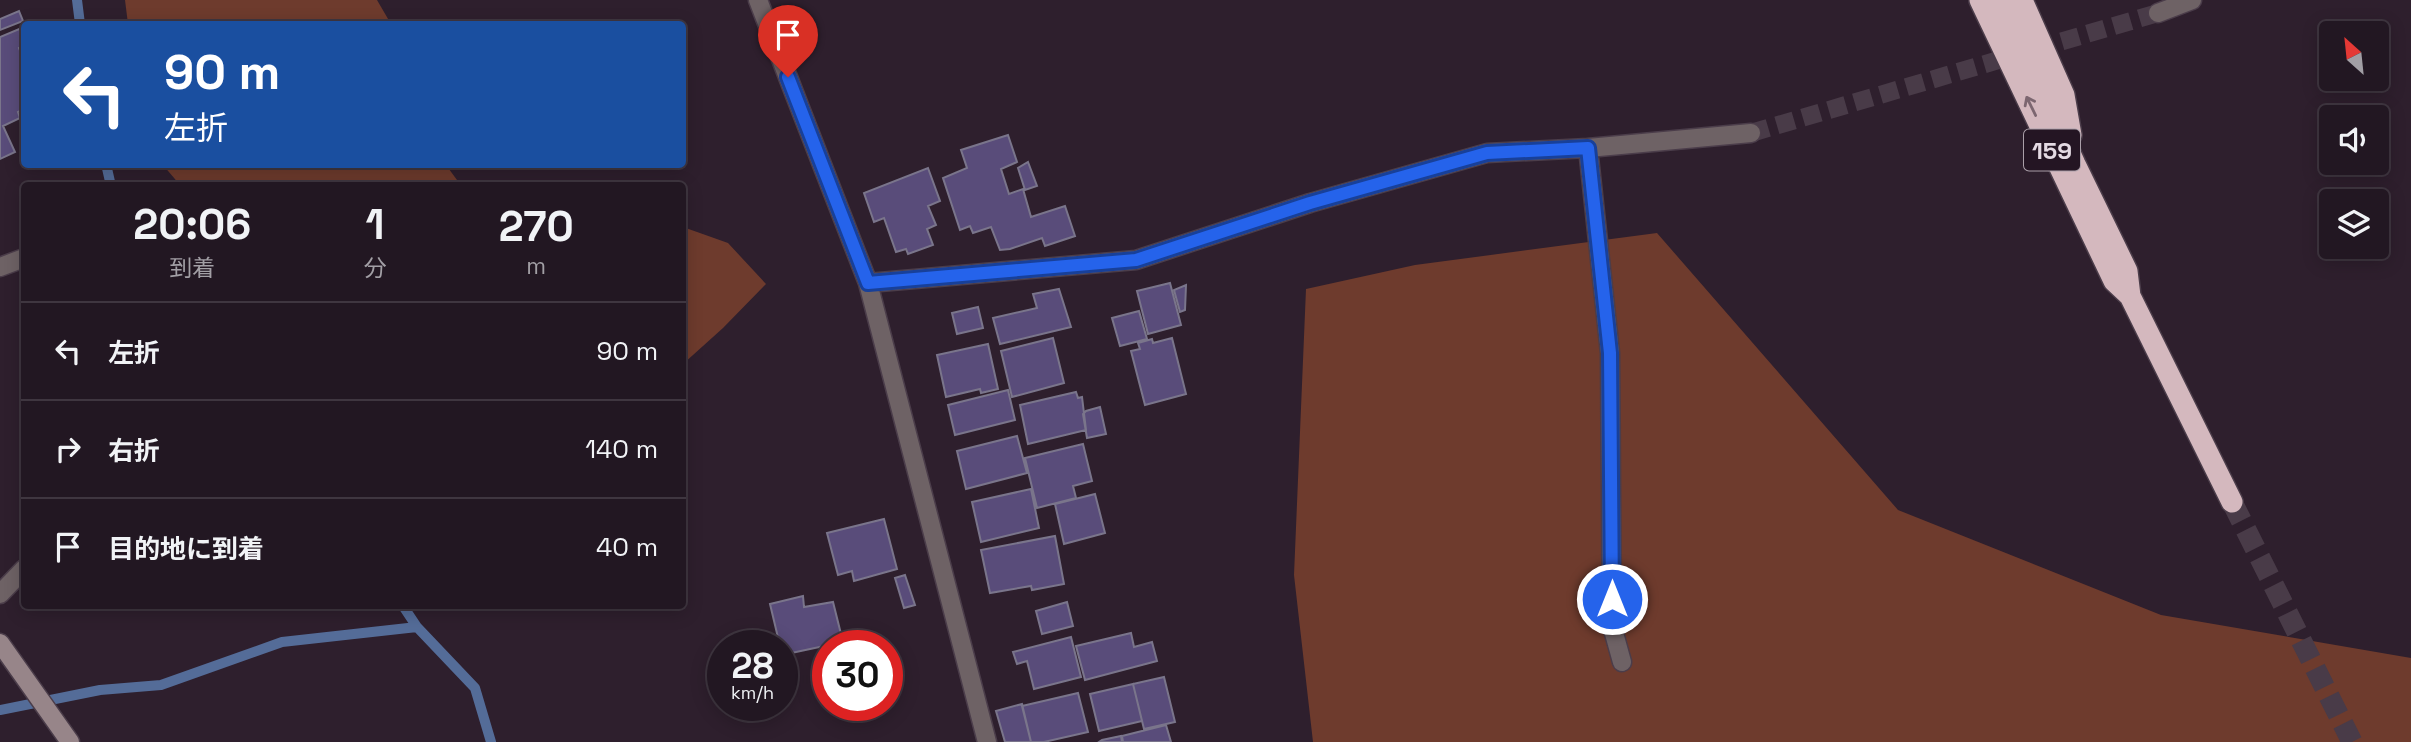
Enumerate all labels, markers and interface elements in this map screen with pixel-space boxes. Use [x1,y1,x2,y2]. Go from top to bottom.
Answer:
pin [758,5,818,77]
icon: arrive [769,16,807,54]
north arrow [2319,21,2389,91]
map controls [2319,21,2389,259]
text: 90 m [164,41,280,103]
icon: left [49,49,140,140]
one-way arrow [2024,96,2037,117]
button: sound [2319,105,2389,175]
text: 左折 [164,108,228,148]
road number: 159 [2024,130,2080,170]
button: layers [2319,189,2389,259]
text: 20:06 [133,198,251,251]
text: 1 [365,198,384,251]
text: 270 [499,200,574,253]
text: m [526,251,546,281]
text: 到着 [169,253,215,283]
text: 分 [363,253,386,283]
icon: left [49,332,87,370]
text: 90 m [596,334,658,368]
text: 左折 [108,336,160,370]
icon: right [49,430,87,468]
text: 140 m [585,432,658,466]
text: 右折 [108,434,160,468]
icon: arrive [49,528,87,566]
text: 40 m [596,530,658,564]
text: 目的地に到着 [108,532,264,566]
position arrow [1575,562,1649,636]
speed limit sign: 30 [812,630,903,721]
text: 28 [732,644,773,688]
text: km/h [731,681,774,704]

